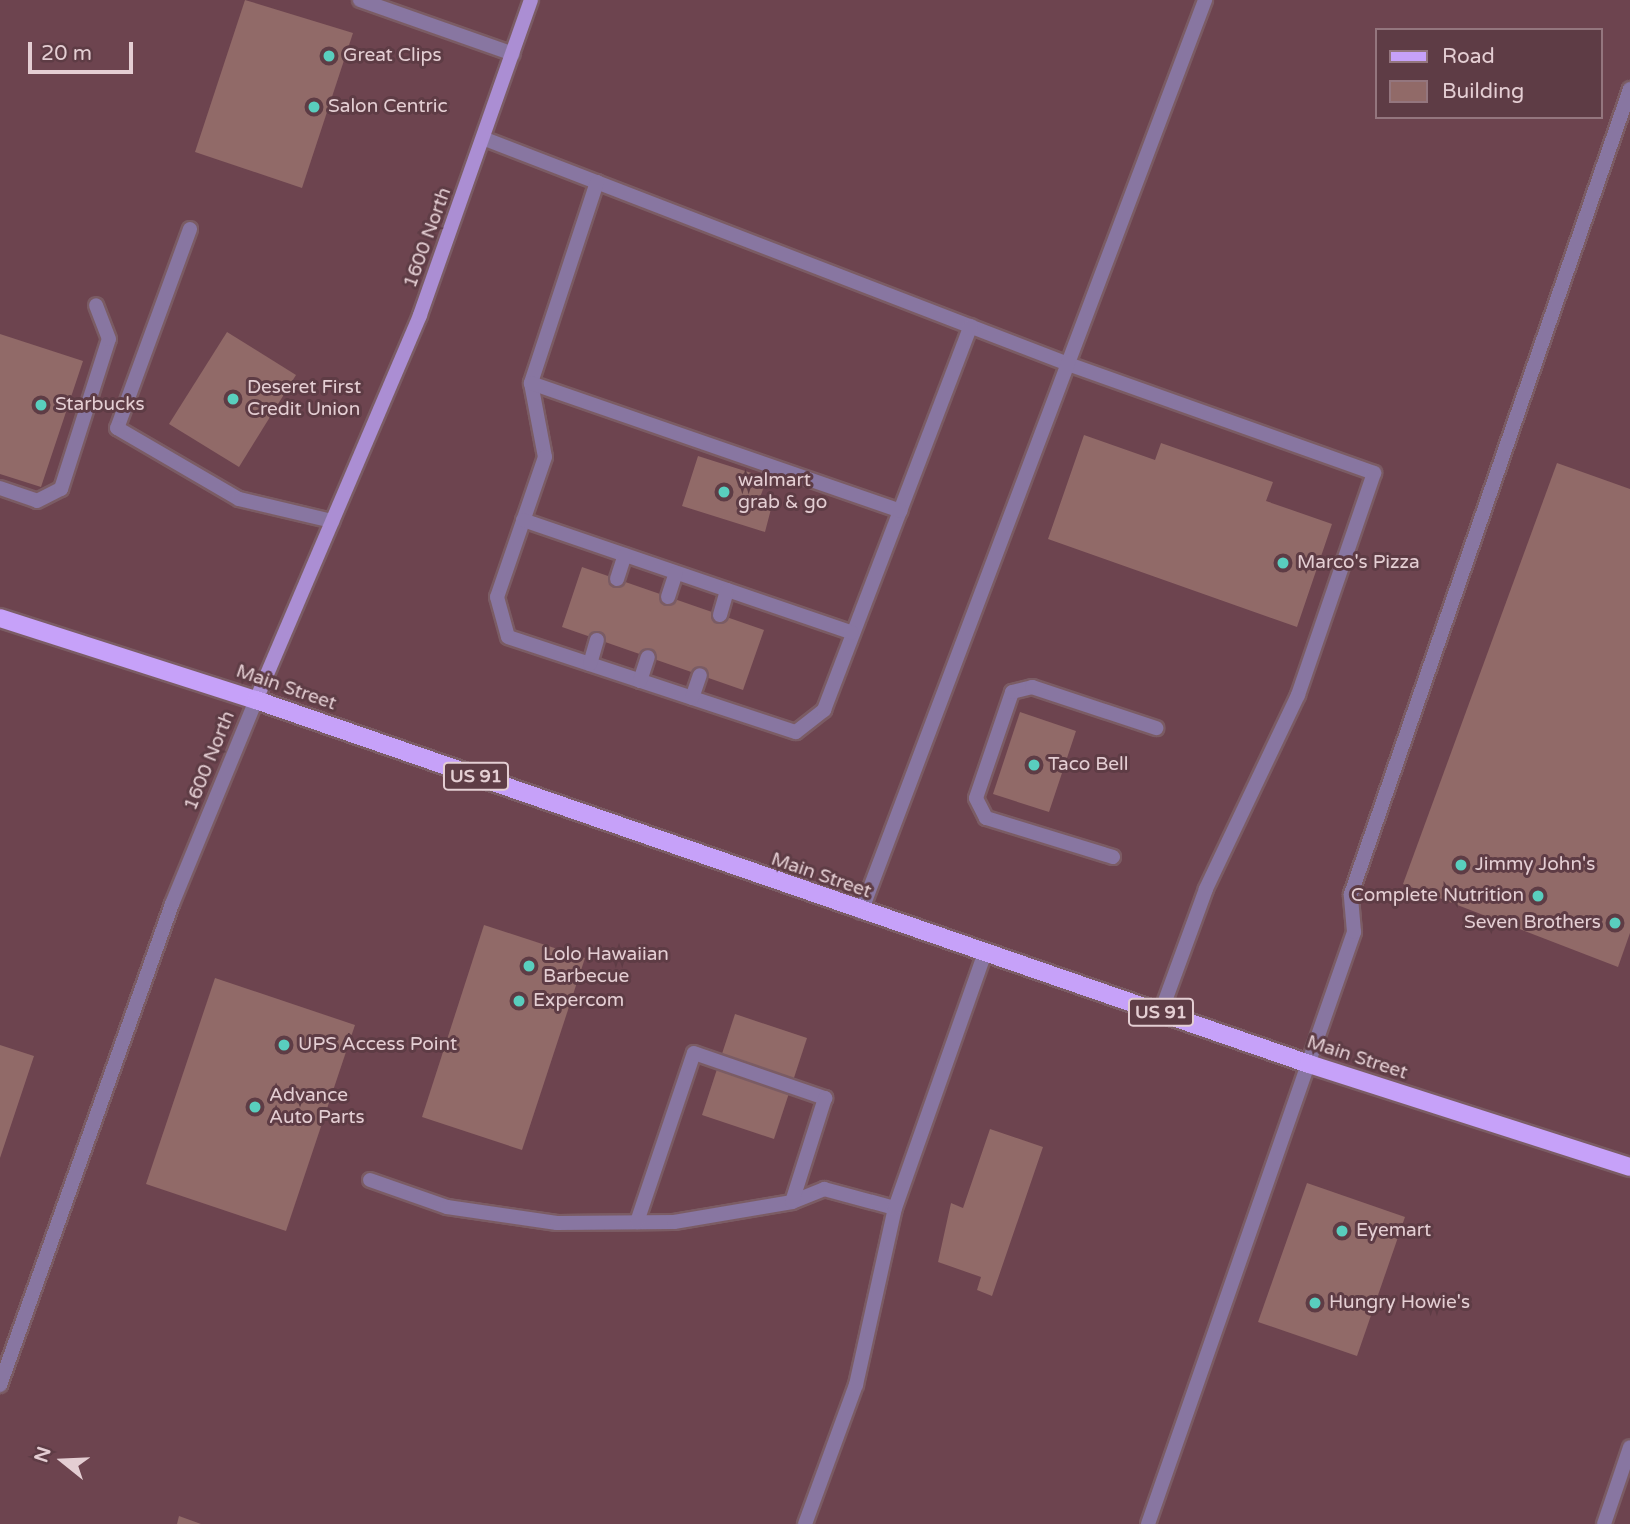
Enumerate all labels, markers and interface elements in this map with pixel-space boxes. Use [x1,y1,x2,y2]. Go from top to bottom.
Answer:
scale bar [32,28,136,72]
legend [1374,28,1602,119]
text: 20 m [41,41,92,66]
text: Road [1442,44,1495,69]
place label: Great Clips [343,45,442,67]
marker: Great Clips [321,48,337,64]
text: Building [1442,79,1524,104]
place label: Salon Centric [328,96,448,118]
marker: Salon Centric [306,99,322,115]
street label: 1600 North [399,185,457,291]
place label: Deseret First Credit Union [247,377,361,421]
marker: Deseret First Credit Union [225,391,241,407]
place label: Starbucks [55,394,145,416]
marker: Starbucks [33,397,49,413]
place label: walmart grab & go [738,470,827,514]
marker: walmart grab & go [716,484,732,500]
place label: Marco's Pizza [1297,552,1420,574]
marker: Marco's Pizza [1275,555,1291,571]
street label: Main Street [233,660,339,716]
street label: 1600 North [180,708,240,814]
place label: Taco Bell [1048,754,1129,776]
marker: Taco Bell [1026,757,1042,773]
road number: US 91 [443,762,509,790]
street label: Main Street [768,848,874,904]
place label: Jimmy John's [1475,854,1595,876]
marker: Jimmy John's [1453,857,1469,873]
place label: Complete Nutrition [1351,885,1524,907]
marker: Complete Nutrition [1530,888,1546,904]
place label: Seven Brothers [1464,912,1601,934]
marker: Seven Brothers [1607,915,1623,931]
place label: Lolo Hawaiian Barbecue [543,944,669,988]
marker: Lolo Hawaiian Barbecue [521,958,537,974]
place label: Expercom [533,990,624,1012]
marker: Expercom [511,993,527,1009]
road number: US 91 [1128,998,1194,1027]
street label: Main Street [1304,1031,1410,1085]
place label: UPS Access Point [298,1034,457,1056]
marker: UPS Access Point [276,1037,292,1053]
place label: Advance Auto Parts [269,1085,365,1129]
marker: Advance Auto Parts [247,1099,263,1115]
place label: Eyemart [1356,1220,1431,1242]
marker: Eyemart [1334,1223,1350,1239]
place label: Hungry Howie's [1329,1292,1470,1314]
marker: Hungry Howie's [1307,1295,1323,1311]
north arrow [28,1426,98,1496]
text: N [30,1444,56,1465]

